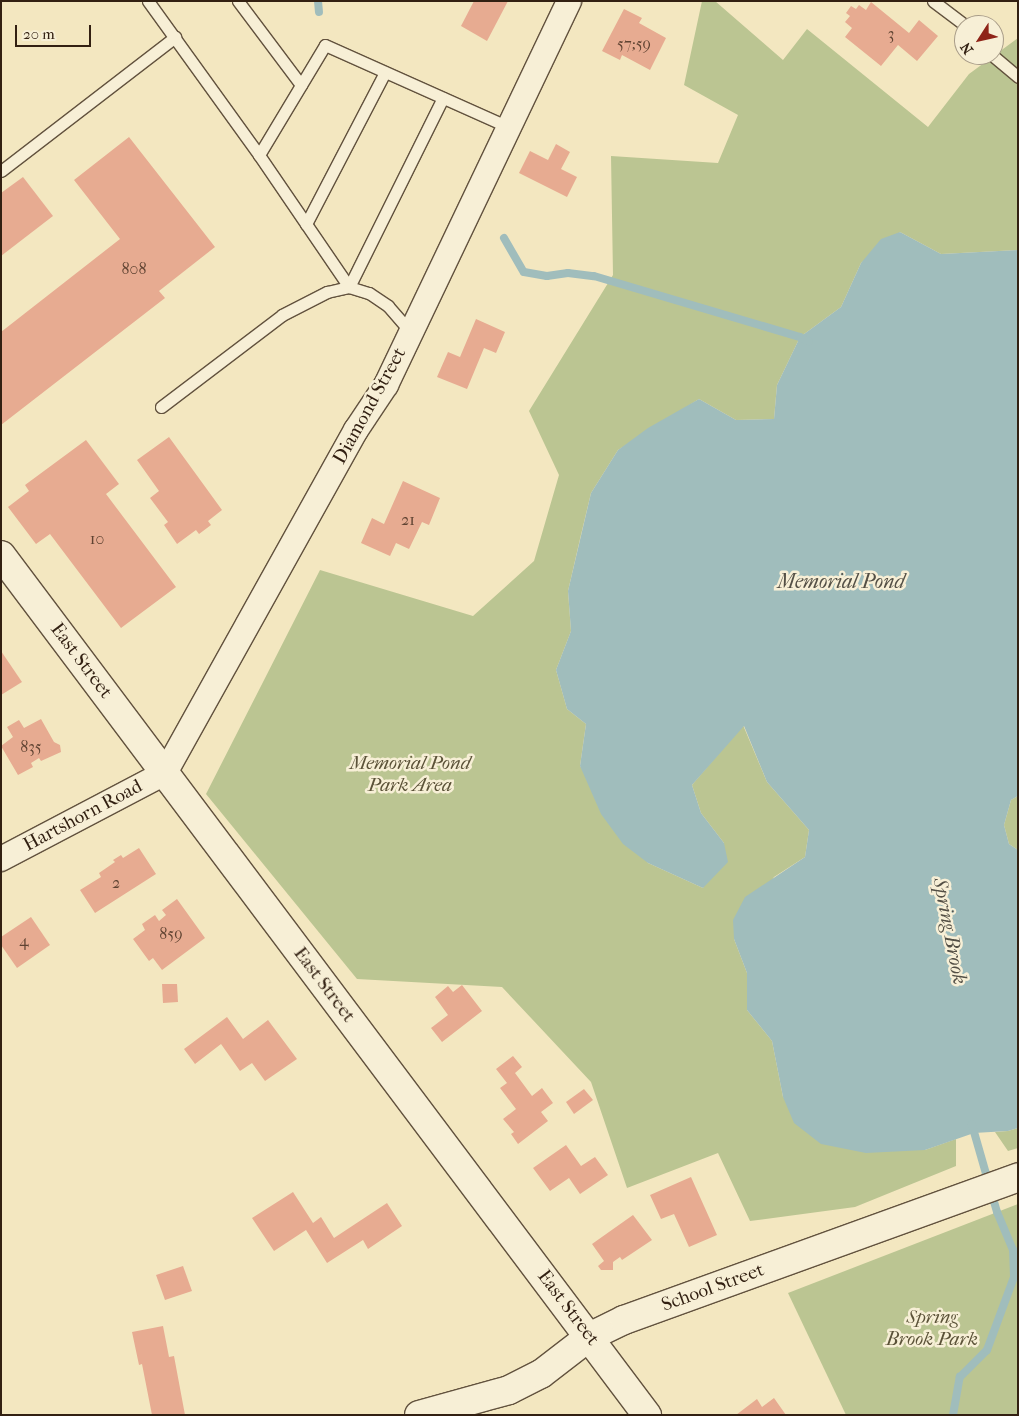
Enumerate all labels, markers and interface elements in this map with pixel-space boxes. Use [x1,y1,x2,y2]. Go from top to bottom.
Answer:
scale bar [18,15,94,47]
north arrow [954,15,1004,65]
house number: 3 [888,24,894,44]
text: 20 m [23,25,55,43]
house number: 57;59 [617,34,651,54]
text: N [957,39,977,58]
house number: 808 [122,259,146,279]
street label: Diamond Street [329,344,411,468]
house number: 21 [401,510,415,530]
house number: 10 [90,529,104,549]
water label: Memorial Pond [777,569,905,593]
street label: East Street [45,619,117,703]
house number: 835 [20,737,42,757]
park label: Memorial Pond Park Area [350,753,470,797]
street label: Hartshorn Road [20,775,146,857]
house number: 2 [112,873,120,893]
water label: Spring Brook [928,876,972,986]
house number: 859 [159,924,183,944]
house number: 4 [19,931,29,951]
street label: East Street [288,943,360,1027]
street label: School Street [659,1259,767,1317]
street label: East Street [532,1266,604,1350]
park label: Spring Brook Park [886,1307,978,1351]

